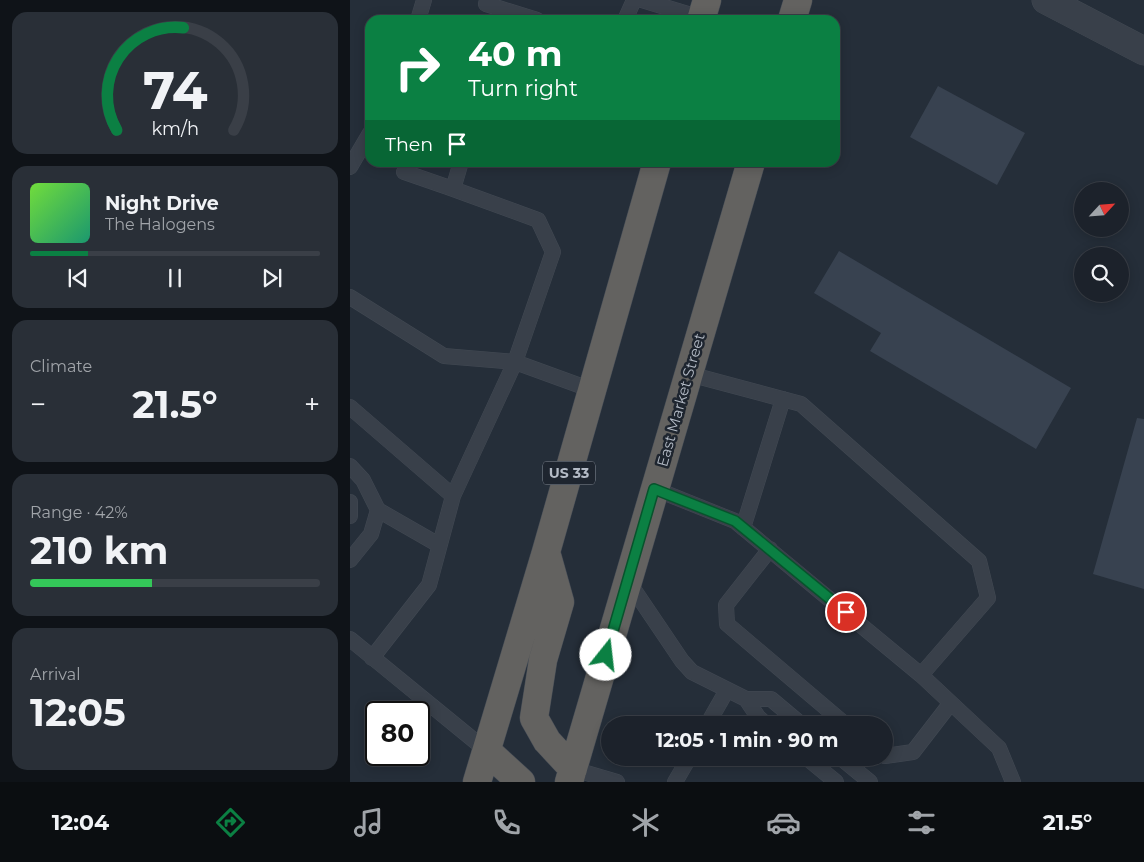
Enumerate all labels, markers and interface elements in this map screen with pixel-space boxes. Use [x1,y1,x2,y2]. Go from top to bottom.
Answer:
text: 40 m [468,32,563,75]
icon: right [385,35,450,100]
text: 74 [143,59,208,122]
text: Turn right [468,75,578,102]
text: km/h [151,118,199,139]
icon: arrive [443,130,471,158]
text: Then [385,133,433,156]
north arrow [1074,182,1129,238]
map controls [1074,182,1129,302]
text: Night Drive [105,192,219,215]
text: The Halogens [105,215,215,234]
button: search [1074,247,1129,302]
icon: previous [64,264,92,292]
icon: pause [161,264,189,292]
icon: next [258,264,286,292]
street label: East Market Street [652,331,709,469]
text: Climate [30,357,92,376]
text: 21.5° [132,381,218,428]
text: − [30,387,46,421]
text: + [304,387,320,421]
road number: US 33 [543,462,595,484]
text: Range · 42% [30,503,128,522]
text: 210 km [30,527,169,574]
pin [825,591,867,633]
icon: arrive [832,598,860,626]
position arrow [579,628,631,680]
text: Arrival [30,665,80,684]
text: 12:05 [30,689,126,736]
speed limit sign: 80 [365,701,430,766]
text: 12:05 · 1 min · 90 m [656,729,838,752]
icon: directions [213,805,248,840]
icon: music [351,805,386,840]
icon: phone [489,805,524,840]
icon: climate [628,805,663,840]
icon: car [766,805,801,840]
icon: filters [904,805,939,840]
text: 12:04 [52,809,109,836]
text: 21.5° [1043,809,1092,836]

